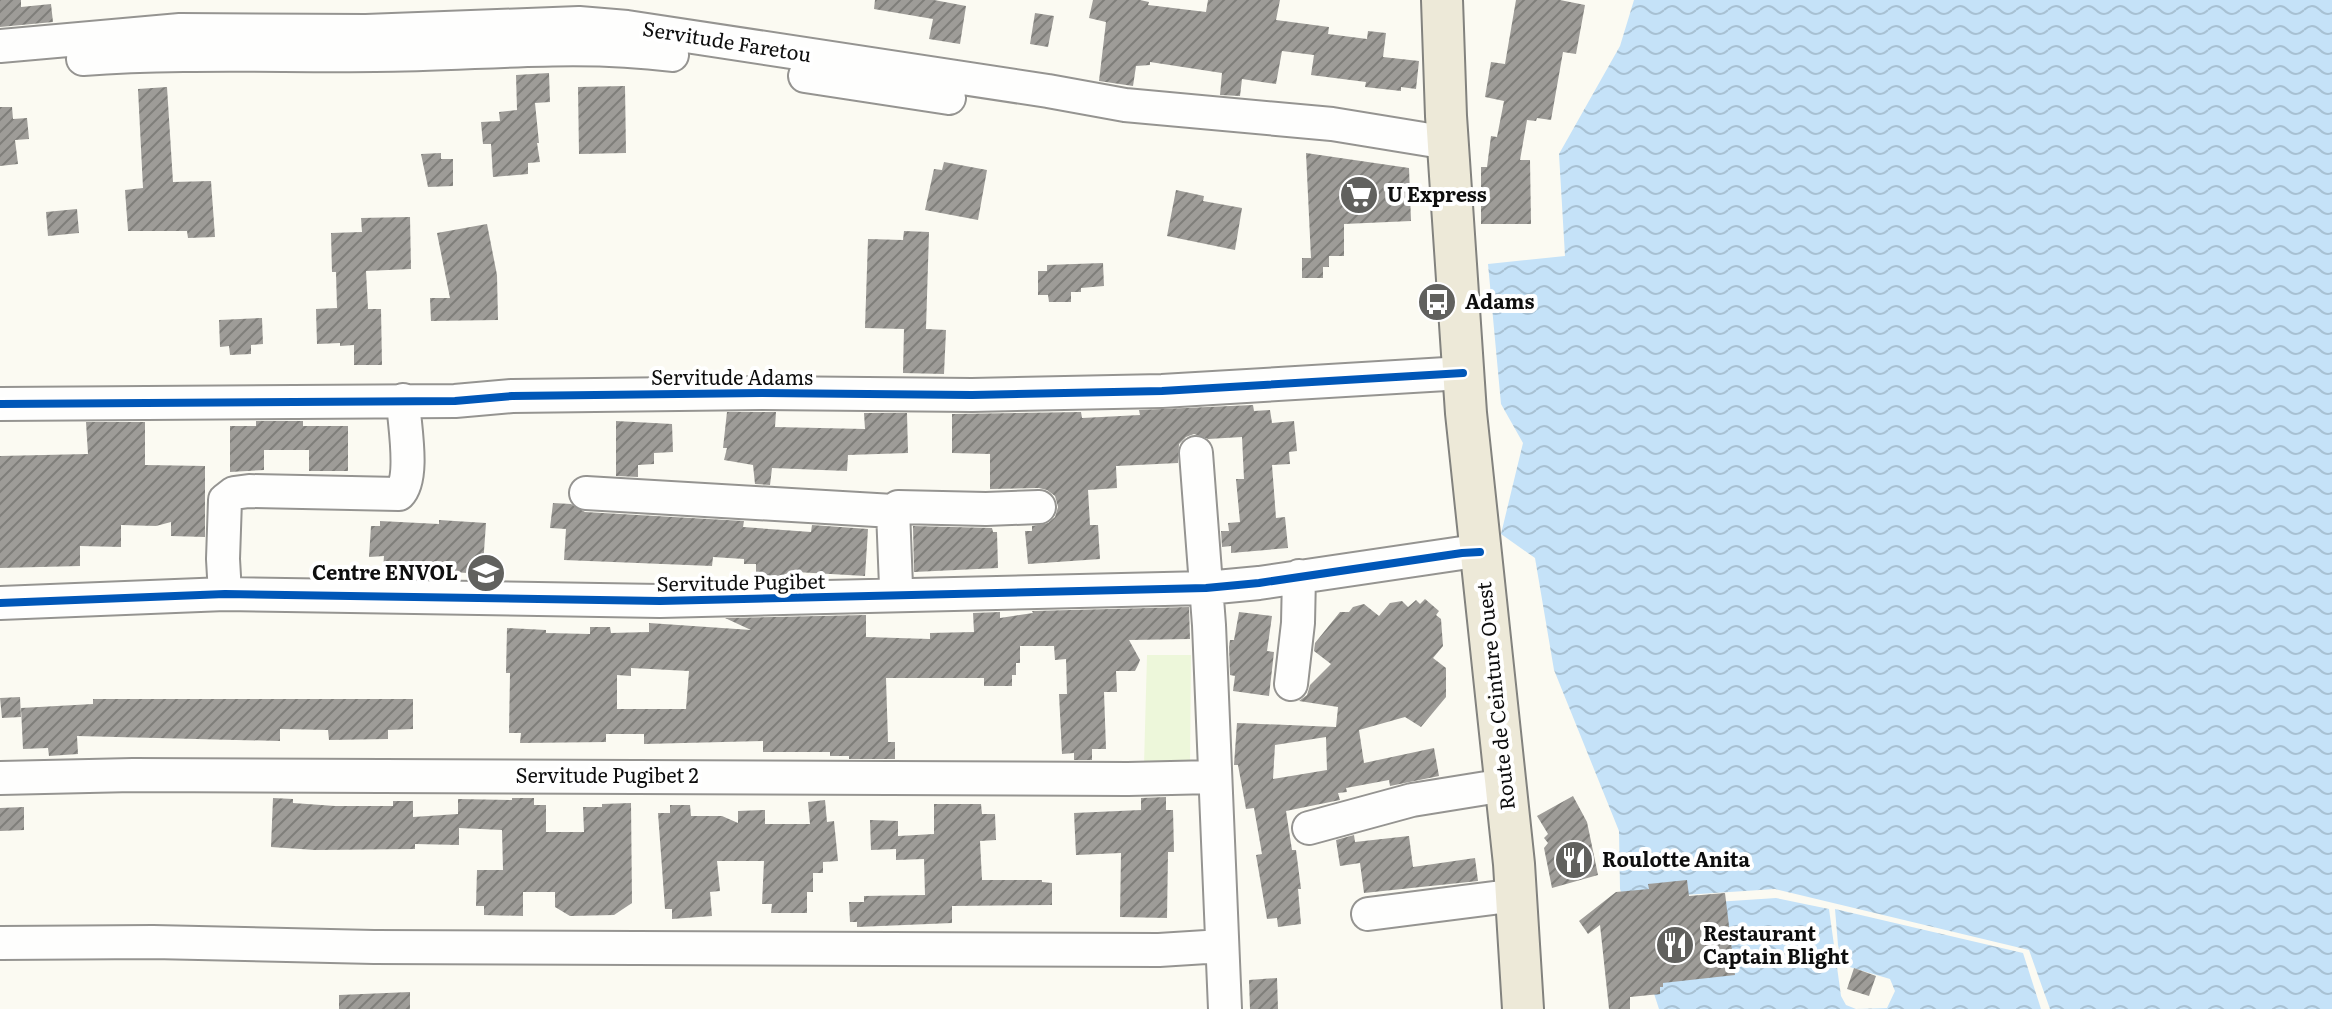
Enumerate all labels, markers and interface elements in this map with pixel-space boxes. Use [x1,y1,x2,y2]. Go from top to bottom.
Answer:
street label: Servitude Faretou [641,12,814,68]
supermarket icon: U Express [1338,174,1380,216]
place label: U Express [1387,178,1487,208]
bus stop icon: Adams [1416,281,1458,323]
place label: Adams [1465,285,1534,315]
street label: Servitude Adams [651,361,813,391]
school or university icon: Centre ENVOL [465,552,507,594]
place label: Centre ENVOL [312,556,458,586]
street label: Servitude Pugibet [656,565,826,597]
street label: Route de Ceinture Ouest [1467,581,1521,812]
street label: Servitude Pugibet 2 [515,759,699,789]
restaurant icon: Roulotte Anita [1553,839,1595,881]
place label: Roulotte Anita [1602,843,1750,873]
place label: Restaurant Captain Blight [1703,917,1849,970]
restaurant icon: Restaurant Captain Blight [1654,924,1696,966]

